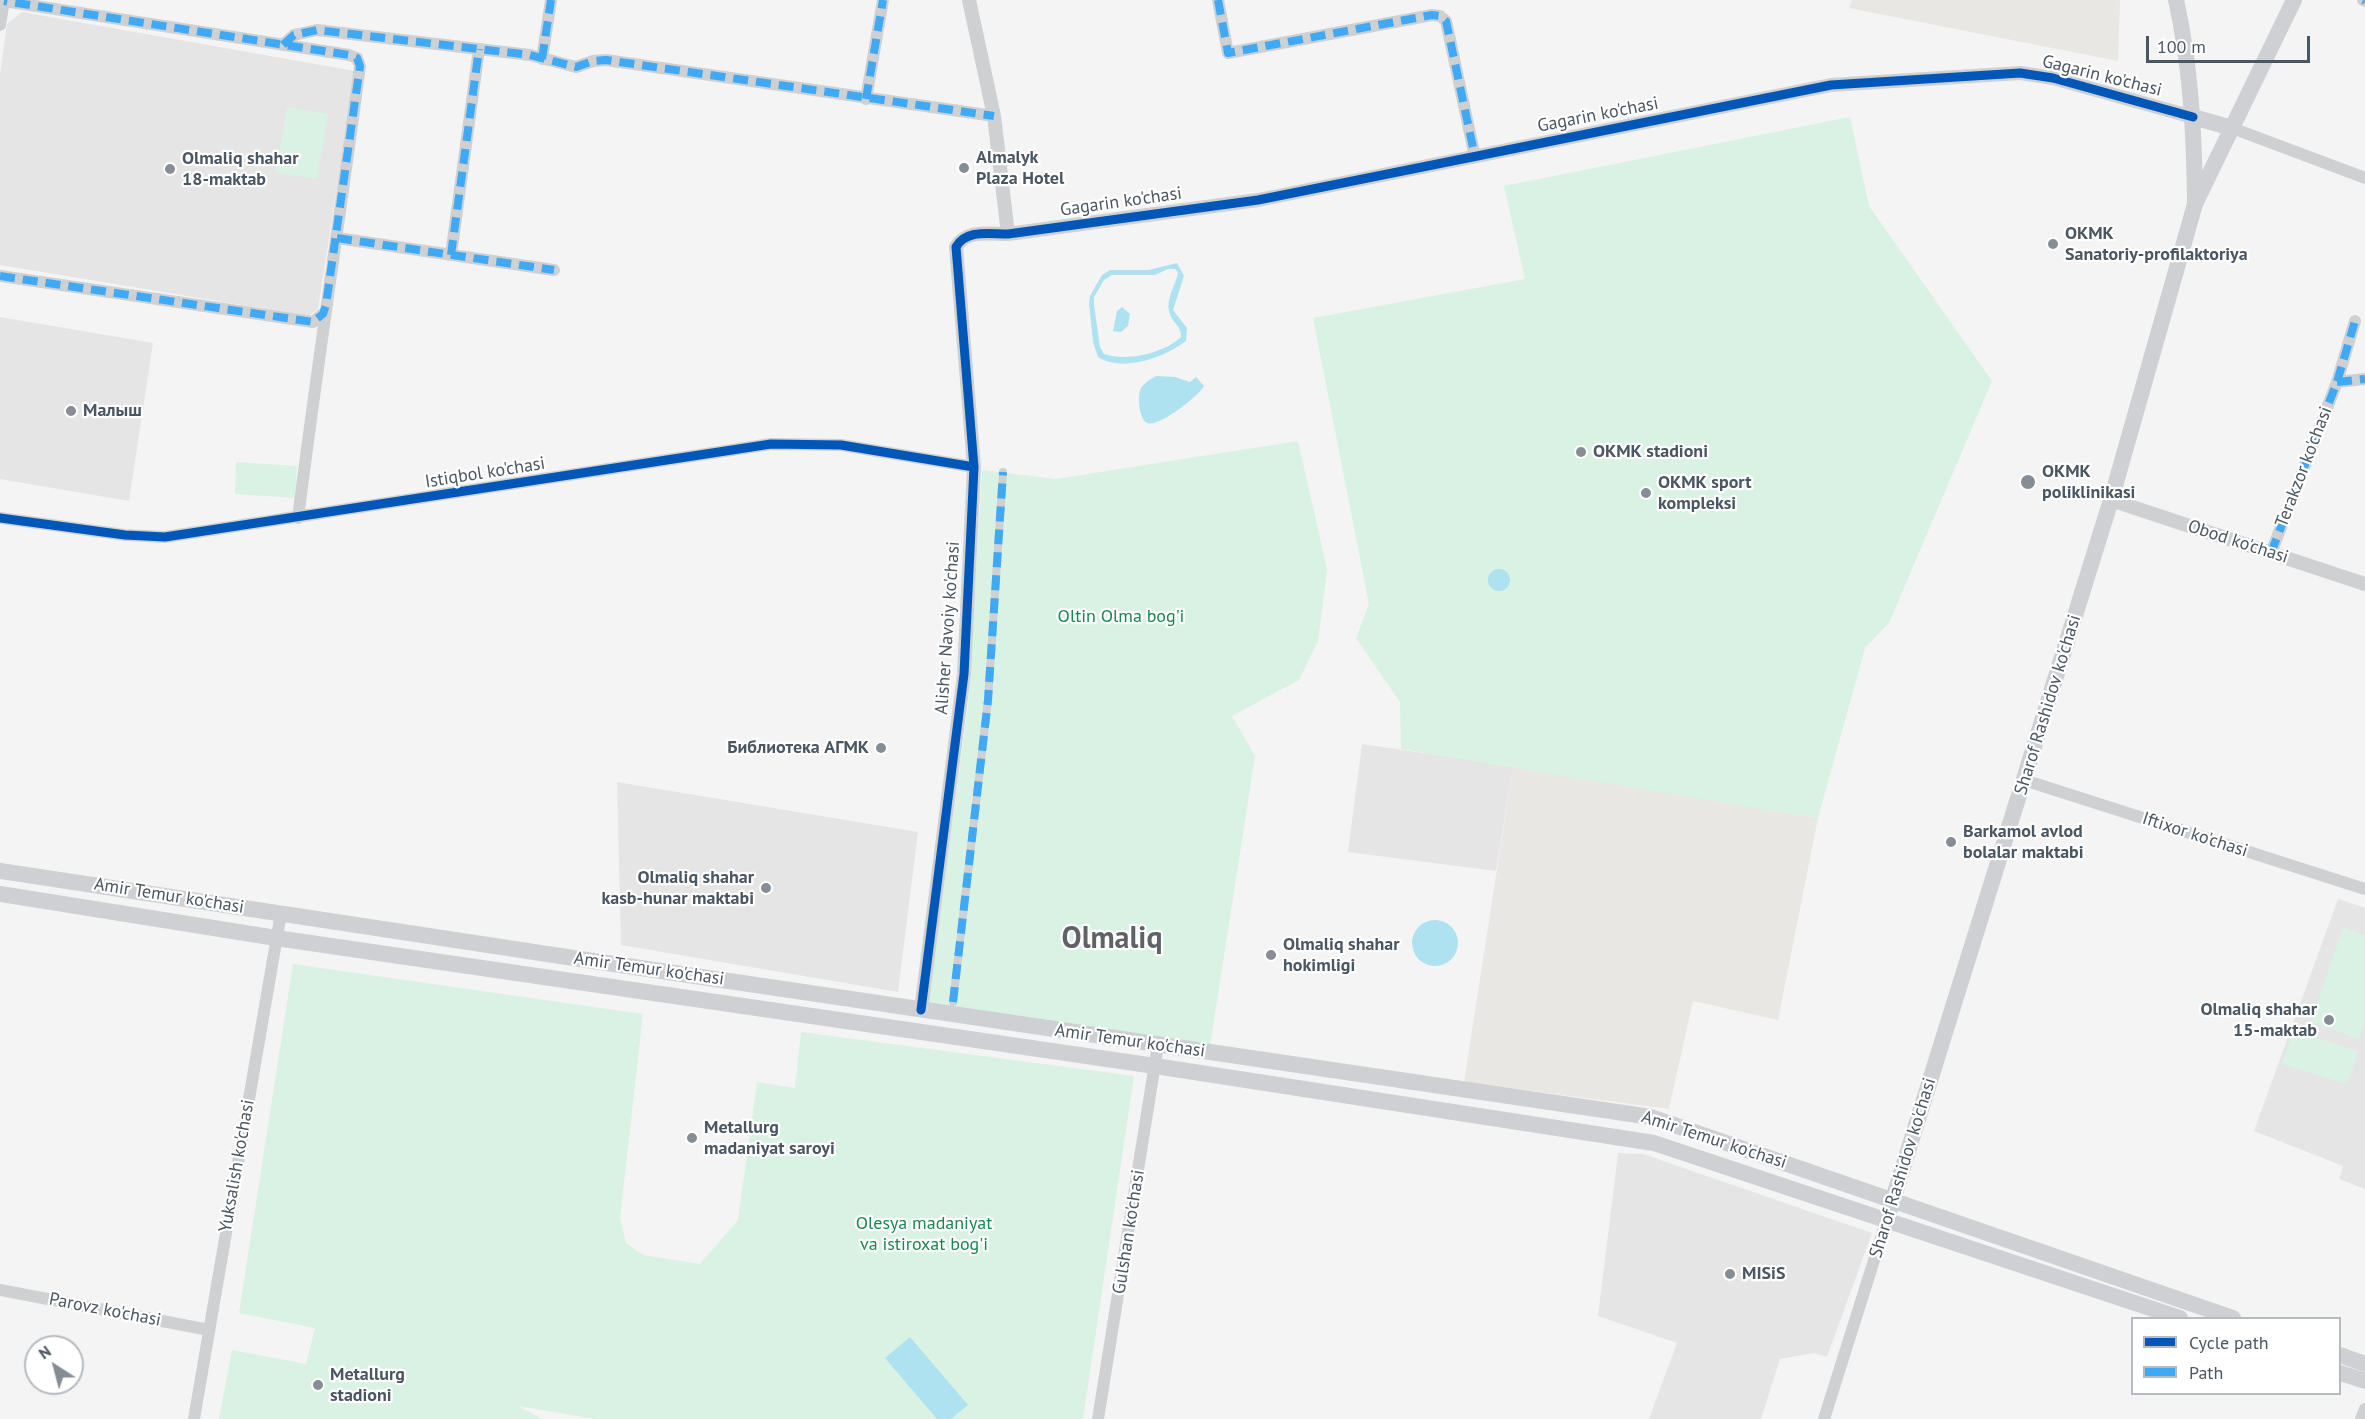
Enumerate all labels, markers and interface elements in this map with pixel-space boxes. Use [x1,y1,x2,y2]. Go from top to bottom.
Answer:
scale bar [2149,24,2312,62]
text: 100 m [2157,35,2206,58]
street label: Gagarin ko'chasi [2040,51,2164,101]
street label: Gagarin ko'chasi [1536,93,1660,137]
place label: Almalyk Plaza Hotel [976,147,1064,190]
place label: Olmaliq shahar 18-maktab [182,148,298,190]
marker: Almalyk Plaza Hotel [957,161,971,175]
marker: Olmaliq shahar 18-maktab [163,162,177,176]
street label: Gagarin ko'chasi [1059,183,1183,221]
place label: OKMK Sanatoriy-profilaktoriya [2065,223,2248,266]
marker: OKMK Sanatoriy-profilaktoriya [2046,237,2060,251]
place label: Малыш [83,400,142,422]
marker: Малыш [64,404,78,418]
street label: Terakzor ko'chasi [2271,404,2337,530]
place label: OKMK stadioni [1593,441,1708,463]
marker: OKMK stadioni [1574,445,1588,459]
street label: Istiqbol ko'chasi [423,453,547,493]
place label: OKMK poliklinikasi [2042,461,2135,504]
place label: OKMK sport kompleksi [1658,472,1751,514]
marker: OKMK poliklinikasi [2019,473,2037,491]
marker: OKMK sport kompleksi [1639,486,1653,500]
street label: Obod ko'chasi [2185,516,2291,568]
street label: Alisher Navoiy ko'chasi [931,541,965,715]
park label: Oltin Olma bog'i [1058,606,1184,628]
street label: Sharof Rashidov ko'chasi [2010,612,2086,798]
place label: Библиотека АГМК [727,737,869,759]
marker: Библиотека АГМК [874,741,888,755]
street label: Iftixor ko'chasi [2140,808,2250,862]
place label: Barkamol avlod bolalar maktabi [1963,821,2084,864]
marker: Barkamol avlod bolalar maktabi [1944,835,1958,849]
place label: Olmaliq shahar kasb-hunar maktabi [601,867,754,910]
street label: Amir Temur ko'chasi [93,873,245,919]
marker: Olmaliq shahar kasb-hunar maktabi [759,881,773,895]
district label: Olmaliq [1062,921,1162,957]
place label: Olmaliq shahar hokimligi [1283,934,1399,976]
street label: Amir Temur ko'chasi [572,948,726,990]
marker: Olmaliq shahar hokimligi [1264,948,1278,962]
place label: Olmaliq shahar 15-maktab [2201,999,2317,1042]
marker: Olmaliq shahar 15-maktab [2322,1013,2336,1027]
street label: Amir Temur ko'chasi [1053,1020,1207,1062]
street label: Sharof Rashidov ko'chasi [1865,1075,1941,1261]
street label: Yuksalish ko'chasi [215,1098,259,1234]
street label: Amir Temur ko'chasi [1639,1106,1789,1174]
place label: Metallurg madaniyat saroyi [704,1117,835,1160]
marker: Metallurg madaniyat saroyi [685,1131,699,1145]
street label: Gulshan ko'chasi [1109,1168,1149,1296]
park label: Olesya madaniyat va istiroxat bog'i [856,1213,992,1256]
place label: MISiS [1742,1263,1785,1285]
marker: MISiS [1723,1267,1737,1281]
street label: Parovz ko'chasi [47,1289,163,1331]
legend [2131,1317,2341,1395]
text: Cycle path [2189,1331,2269,1354]
north arrow [24,1335,84,1395]
text: N [34,1341,55,1363]
text: Path [2189,1361,2223,1384]
place label: Metallurg stadioni [330,1364,405,1406]
marker: Metallurg stadioni [311,1378,325,1392]

